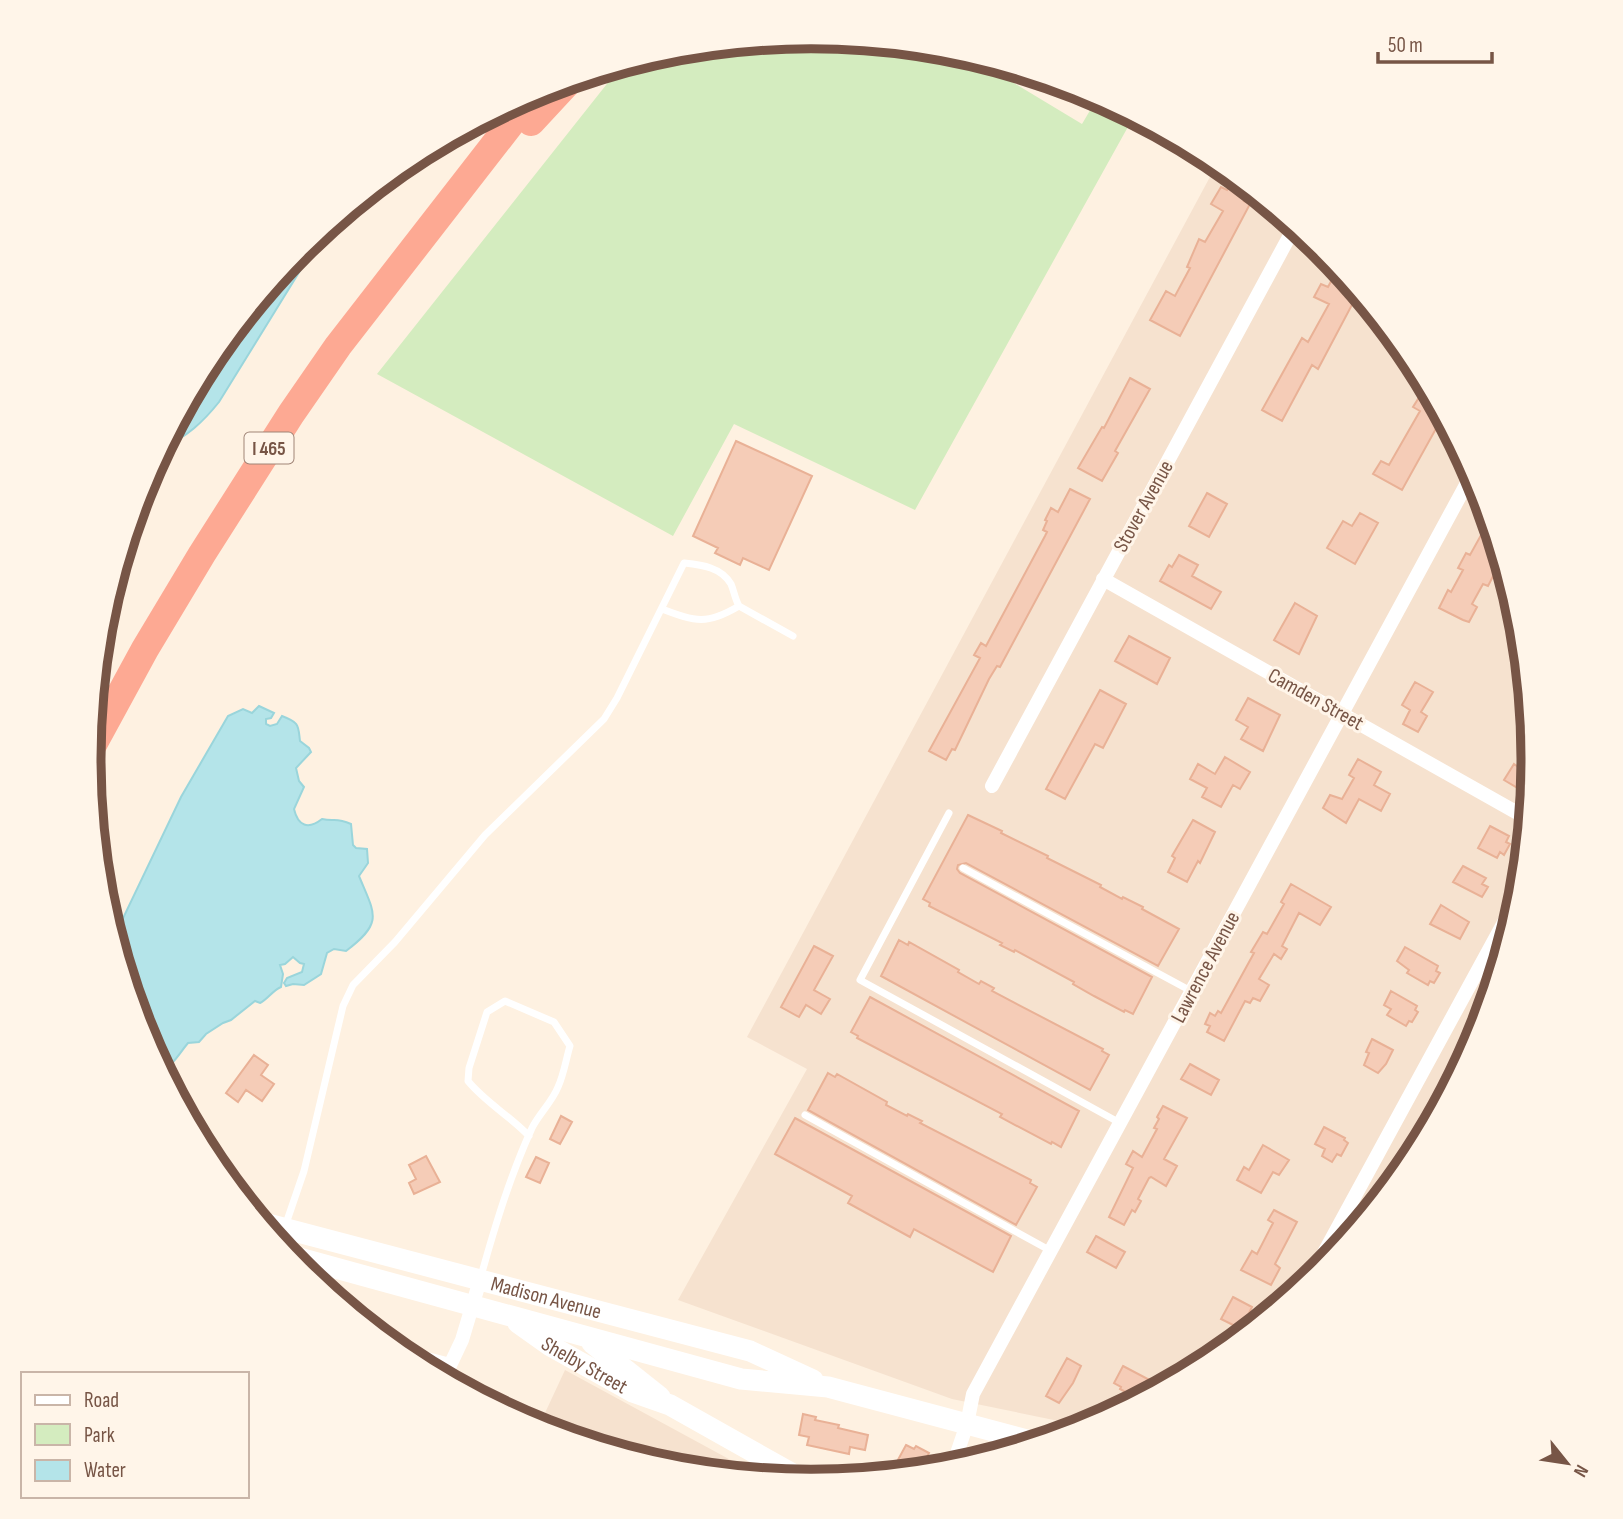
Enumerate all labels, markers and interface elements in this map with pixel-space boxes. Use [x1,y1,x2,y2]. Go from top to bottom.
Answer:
scale bar [1378,21,1492,65]
text: 50 m [1388,33,1423,58]
road number: I 465 [244,432,294,463]
street label: Stover Avenue [1108,456,1179,556]
street label: Camden Street [1264,663,1368,736]
street label: Lawrence Avenue [1166,907,1245,1027]
street label: Madison Avenue [488,1271,604,1324]
street label: Shelby Street [536,1332,632,1399]
legend [21,1372,248,1498]
text: Road [84,1388,119,1413]
text: Park [84,1423,115,1448]
north arrow [1532,1428,1602,1498]
text: Water [84,1458,126,1483]
text: N [1568,1461,1593,1481]

